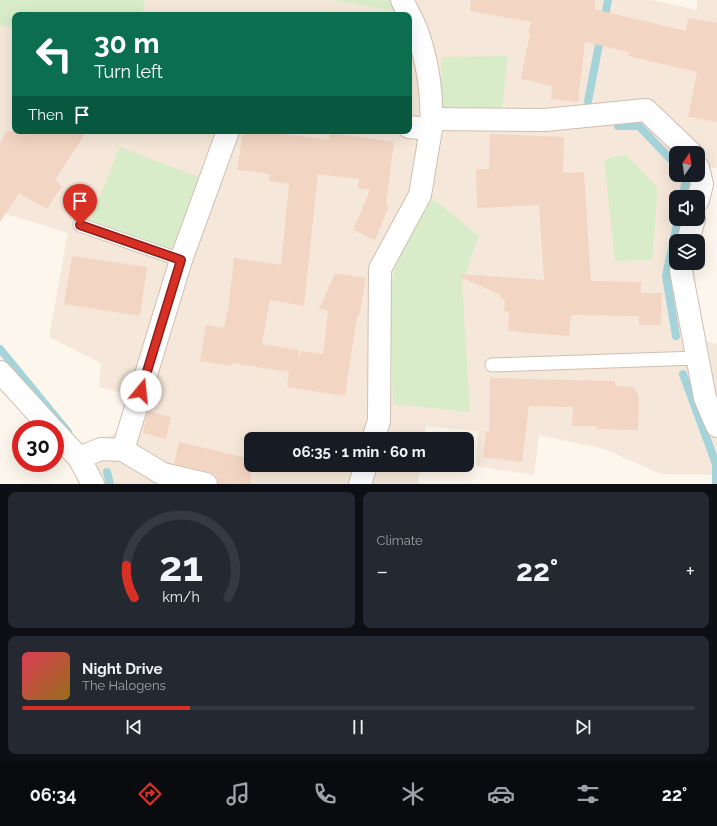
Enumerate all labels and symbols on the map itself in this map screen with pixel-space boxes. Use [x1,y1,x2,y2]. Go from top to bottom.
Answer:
north arrow [669,146,705,182]
pin [63,184,97,225]
position arrow [120,370,162,412]
speed limit sign: 30 [12,420,64,472]

